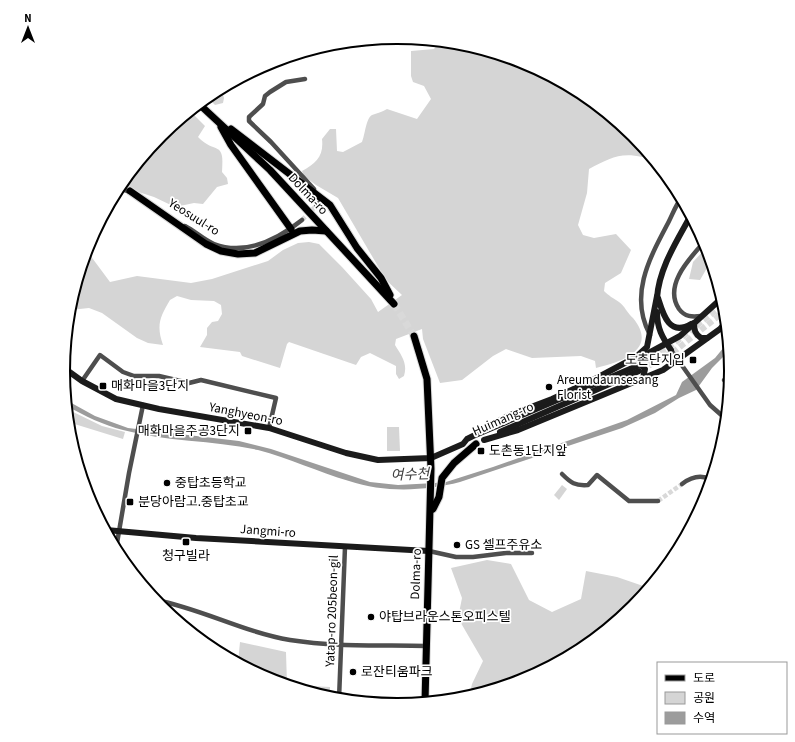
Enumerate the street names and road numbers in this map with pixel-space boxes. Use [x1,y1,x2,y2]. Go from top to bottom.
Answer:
street label: Dolma-ro [284,169,332,219]
street label: Yeosuul-ro [164,194,223,240]
street label: Yanghyeon-ro [207,398,284,430]
street label: Huimang-ro [470,398,536,440]
street label: Jangmi-ro [239,520,297,542]
street label: Dolma-ro [406,548,426,600]
street label: Yatap-ro 205beon-gil [321,555,343,668]

